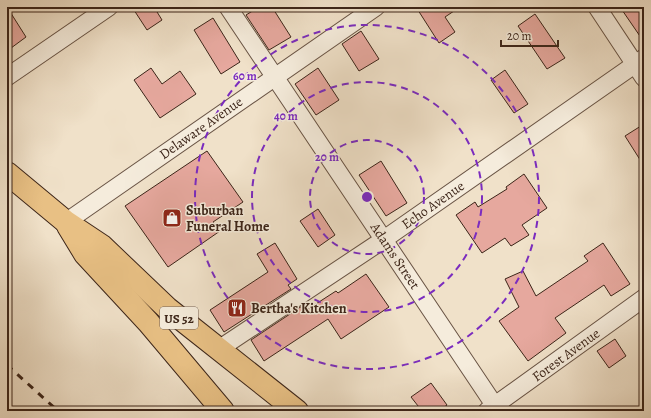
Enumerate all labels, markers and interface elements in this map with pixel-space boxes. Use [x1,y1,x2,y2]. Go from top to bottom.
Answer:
scale bar [501,22,558,48]
text: 20 m [507,28,531,44]
text: 60 m [233,68,257,84]
street label: Delaware Avenue [155,92,247,164]
text: 40 m [274,108,298,124]
text: 20 m [315,149,339,165]
street label: Echo Avenue [398,176,468,234]
centre of rings [360,190,374,204]
place label: Suburban Funeral Home [186,201,270,236]
shop icon: Suburban Funeral Home [161,207,183,229]
street label: Adams Street [365,218,424,293]
restaurant icon: Bertha's Kitchen [226,297,248,319]
place label: Bertha's Kitchen [251,299,347,318]
road number: US 52 [160,307,198,329]
street label: Forest Avenue [528,324,604,386]

